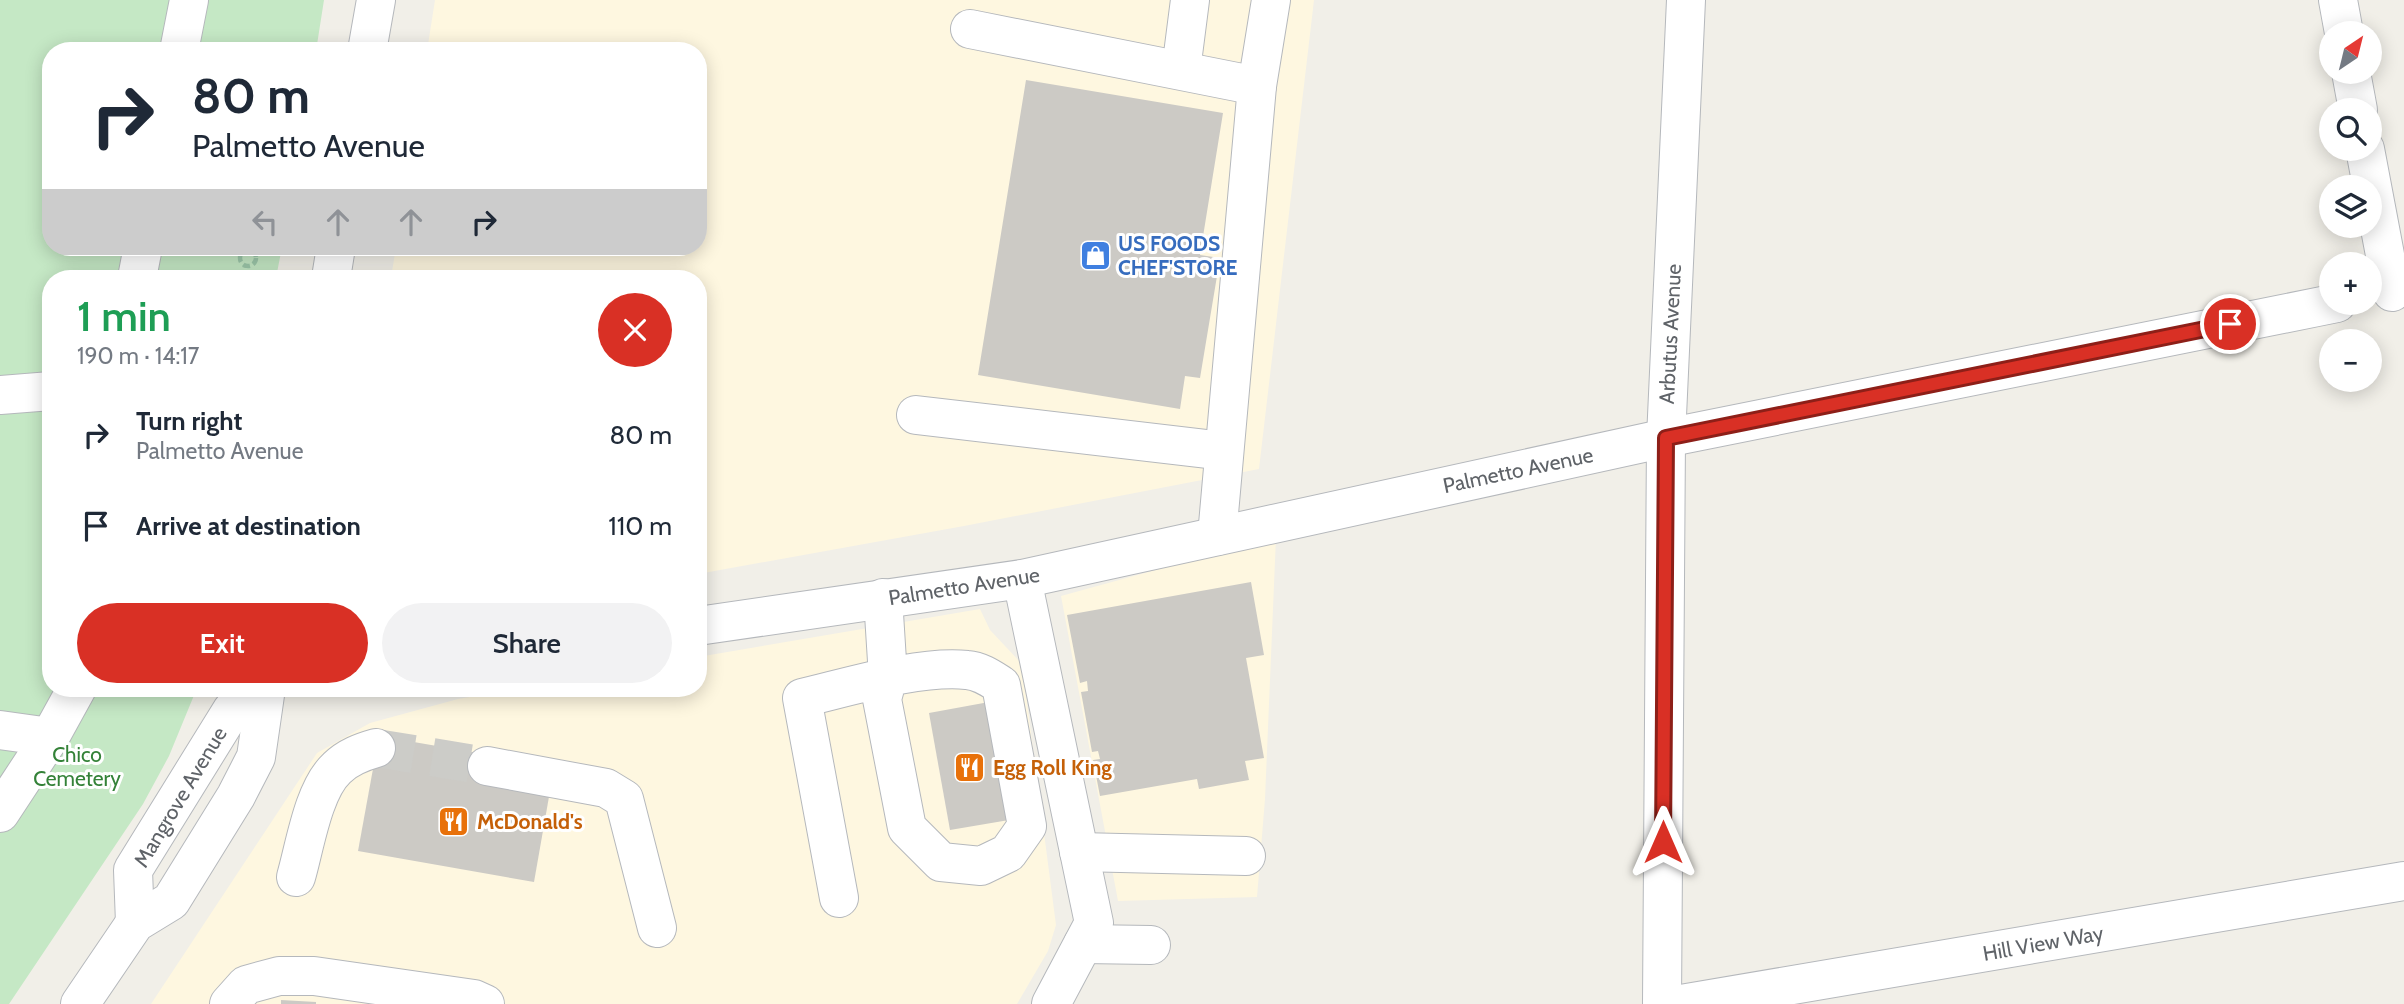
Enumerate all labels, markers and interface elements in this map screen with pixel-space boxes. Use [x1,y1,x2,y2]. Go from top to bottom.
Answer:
north arrow [2319,21,2382,84]
map controls [2319,21,2382,392]
text: 80 m [192,66,310,125]
icon: right [77,70,168,161]
button: search [2319,98,2382,161]
text: Palmetto Avenue [192,126,425,165]
button: layers [2319,175,2382,238]
icon: left [246,203,284,241]
icon: ahead [319,203,357,241]
icon: ahead [392,203,430,241]
icon: right [465,203,503,241]
place label: US FOODS CHEF'STORE [1118,231,1238,280]
shop icon: US FOODS CHEF'STORE [1078,238,1112,272]
button: + [2319,252,2382,315]
street label: Arbutus Avenue [1654,263,1686,405]
text: 1 min [77,290,171,342]
button: close [598,293,672,367]
pin [2200,294,2260,354]
icon: arrive [2211,305,2249,343]
button: − [2319,329,2382,392]
text: 190 m · 14:17 [77,342,199,370]
text: Turn right [136,405,242,437]
icon: right [77,416,115,454]
text: 80 m [609,419,672,451]
text: Palmetto Avenue [136,437,303,465]
street label: Palmetto Avenue [1441,442,1596,498]
icon: arrive [77,507,115,545]
text: Arrive at destination [136,510,361,542]
text: 110 m [608,510,672,542]
street label: Palmetto Avenue [887,562,1042,610]
button: Exit [77,603,368,683]
button: Share [382,603,672,683]
street label: Mangrove Avenue [128,722,232,872]
park label: Chico Cemetery [33,742,121,791]
restaurant icon: Egg Roll King [953,750,987,784]
place label: Egg Roll King [993,755,1112,780]
restaurant icon: McDonald's [437,804,471,838]
position arrow [1626,805,1700,879]
place label: McDonald's [477,809,583,834]
street label: Hill View Way [1981,920,2106,966]

